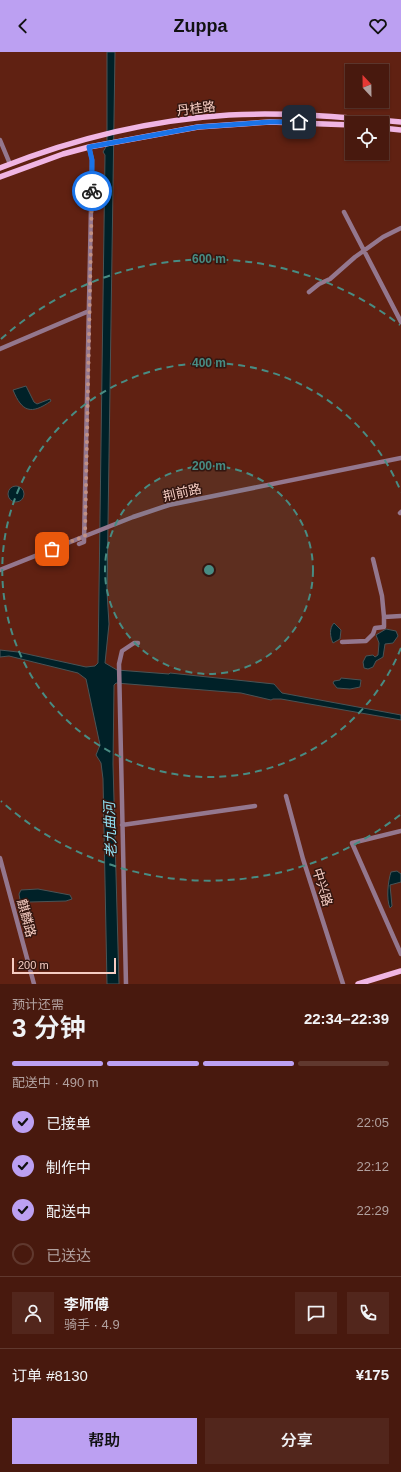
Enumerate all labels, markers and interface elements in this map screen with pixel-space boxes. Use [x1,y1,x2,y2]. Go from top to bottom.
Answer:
icon: back [12,15,34,37]
icon: heart [367,15,389,37]
text: Zuppa [174,16,228,36]
north arrow [345,64,389,108]
map controls [345,64,389,160]
street label: 丹桂路 [176,99,216,118]
pin [282,105,316,139]
icon: home [288,111,310,133]
button: locate [345,116,389,160]
courier [72,171,112,211]
icon: bike [81,180,103,202]
text: 600 m [192,252,226,266]
text: 400 m [192,356,226,370]
text: 200 m [192,459,226,473]
street label: 荆前路 [161,481,203,504]
pin [35,532,69,566]
icon: bag [41,538,63,560]
centre of rings [202,563,216,577]
water label: 老九曲河 [101,799,119,858]
street label: 中兴路 [310,866,335,908]
street label: 麒麟路 [14,897,39,939]
scale bar [12,956,116,975]
text: 200 m [18,959,49,971]
text: 预计还需 [12,997,64,1012]
text: 22:34–22:39 [304,1010,389,1027]
text: 3 分钟 [12,1013,86,1043]
text: 配送中 · 490 m [12,1075,99,1090]
icon: check [12,1111,34,1133]
text: 已接单 [46,1115,91,1132]
text: 22:05 [356,1115,389,1130]
icon: check [12,1155,34,1177]
text: 制作中 [46,1159,91,1176]
text: 22:12 [356,1159,389,1174]
icon: check [12,1199,34,1221]
text: 配送中 [46,1203,91,1220]
text: 22:29 [356,1203,389,1218]
text: 已送达 [46,1247,91,1264]
button: person [12,1292,54,1334]
button: chat [295,1292,337,1334]
button: phone [347,1292,389,1334]
text: 李师傅 [64,1296,109,1313]
text: 骑手 · 4.9 [64,1317,120,1332]
text: ¥175 [356,1366,389,1383]
text: 订单 #8130 [12,1367,88,1384]
button: 帮助 [12,1418,197,1464]
button: 分享 [205,1418,389,1464]

